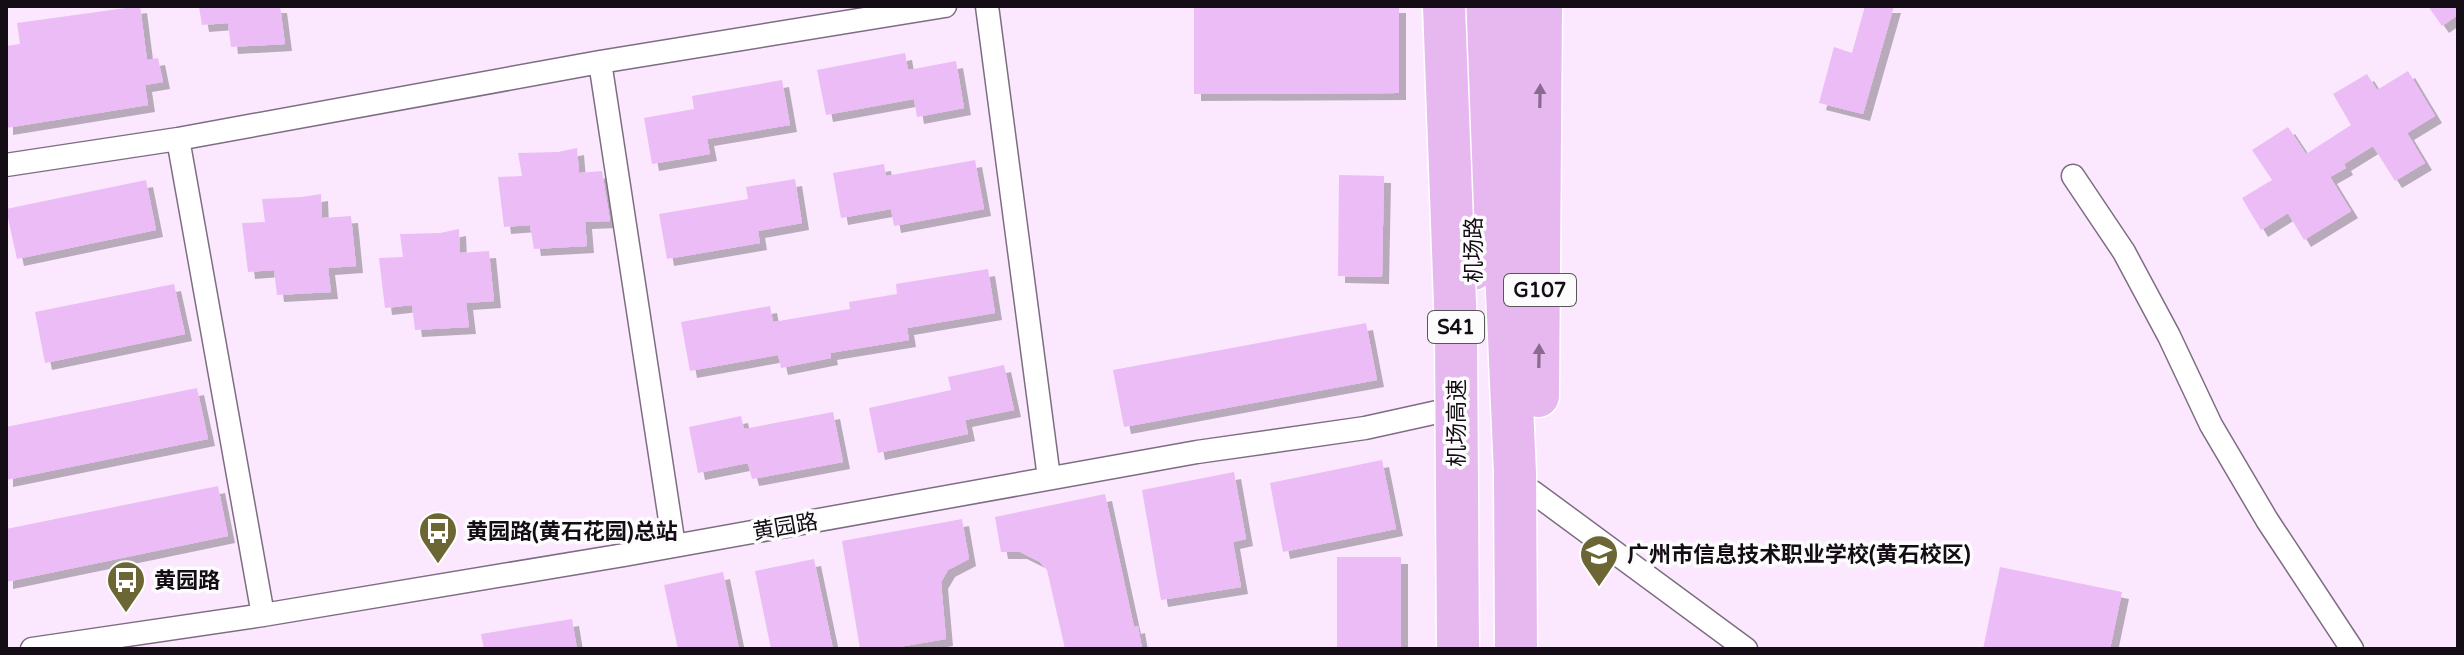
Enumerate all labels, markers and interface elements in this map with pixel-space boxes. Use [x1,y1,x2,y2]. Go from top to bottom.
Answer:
one-way arrow [1534,83,1546,108]
street label: 机场路 [1461,217,1487,283]
road number: G107 [1504,274,1576,306]
road number: S41 [1428,311,1484,343]
one-way arrow [1533,343,1545,368]
street label: 机场高速 [1444,379,1470,467]
street label: 黄园路 [750,508,820,546]
bus stop icon: 黄园路(黄石花园)总站 [417,510,459,565]
place label: 黄园路(黄石花园)总站 [466,519,678,545]
school or university icon: 广州市信息技术职业学校(黄石校区) [1578,533,1620,588]
place label: 广州市信息技术职业学校(黄石校区) [1627,542,1971,568]
bus stop icon: 黄园路 [105,559,147,614]
place label: 黄园路 [154,568,220,594]

